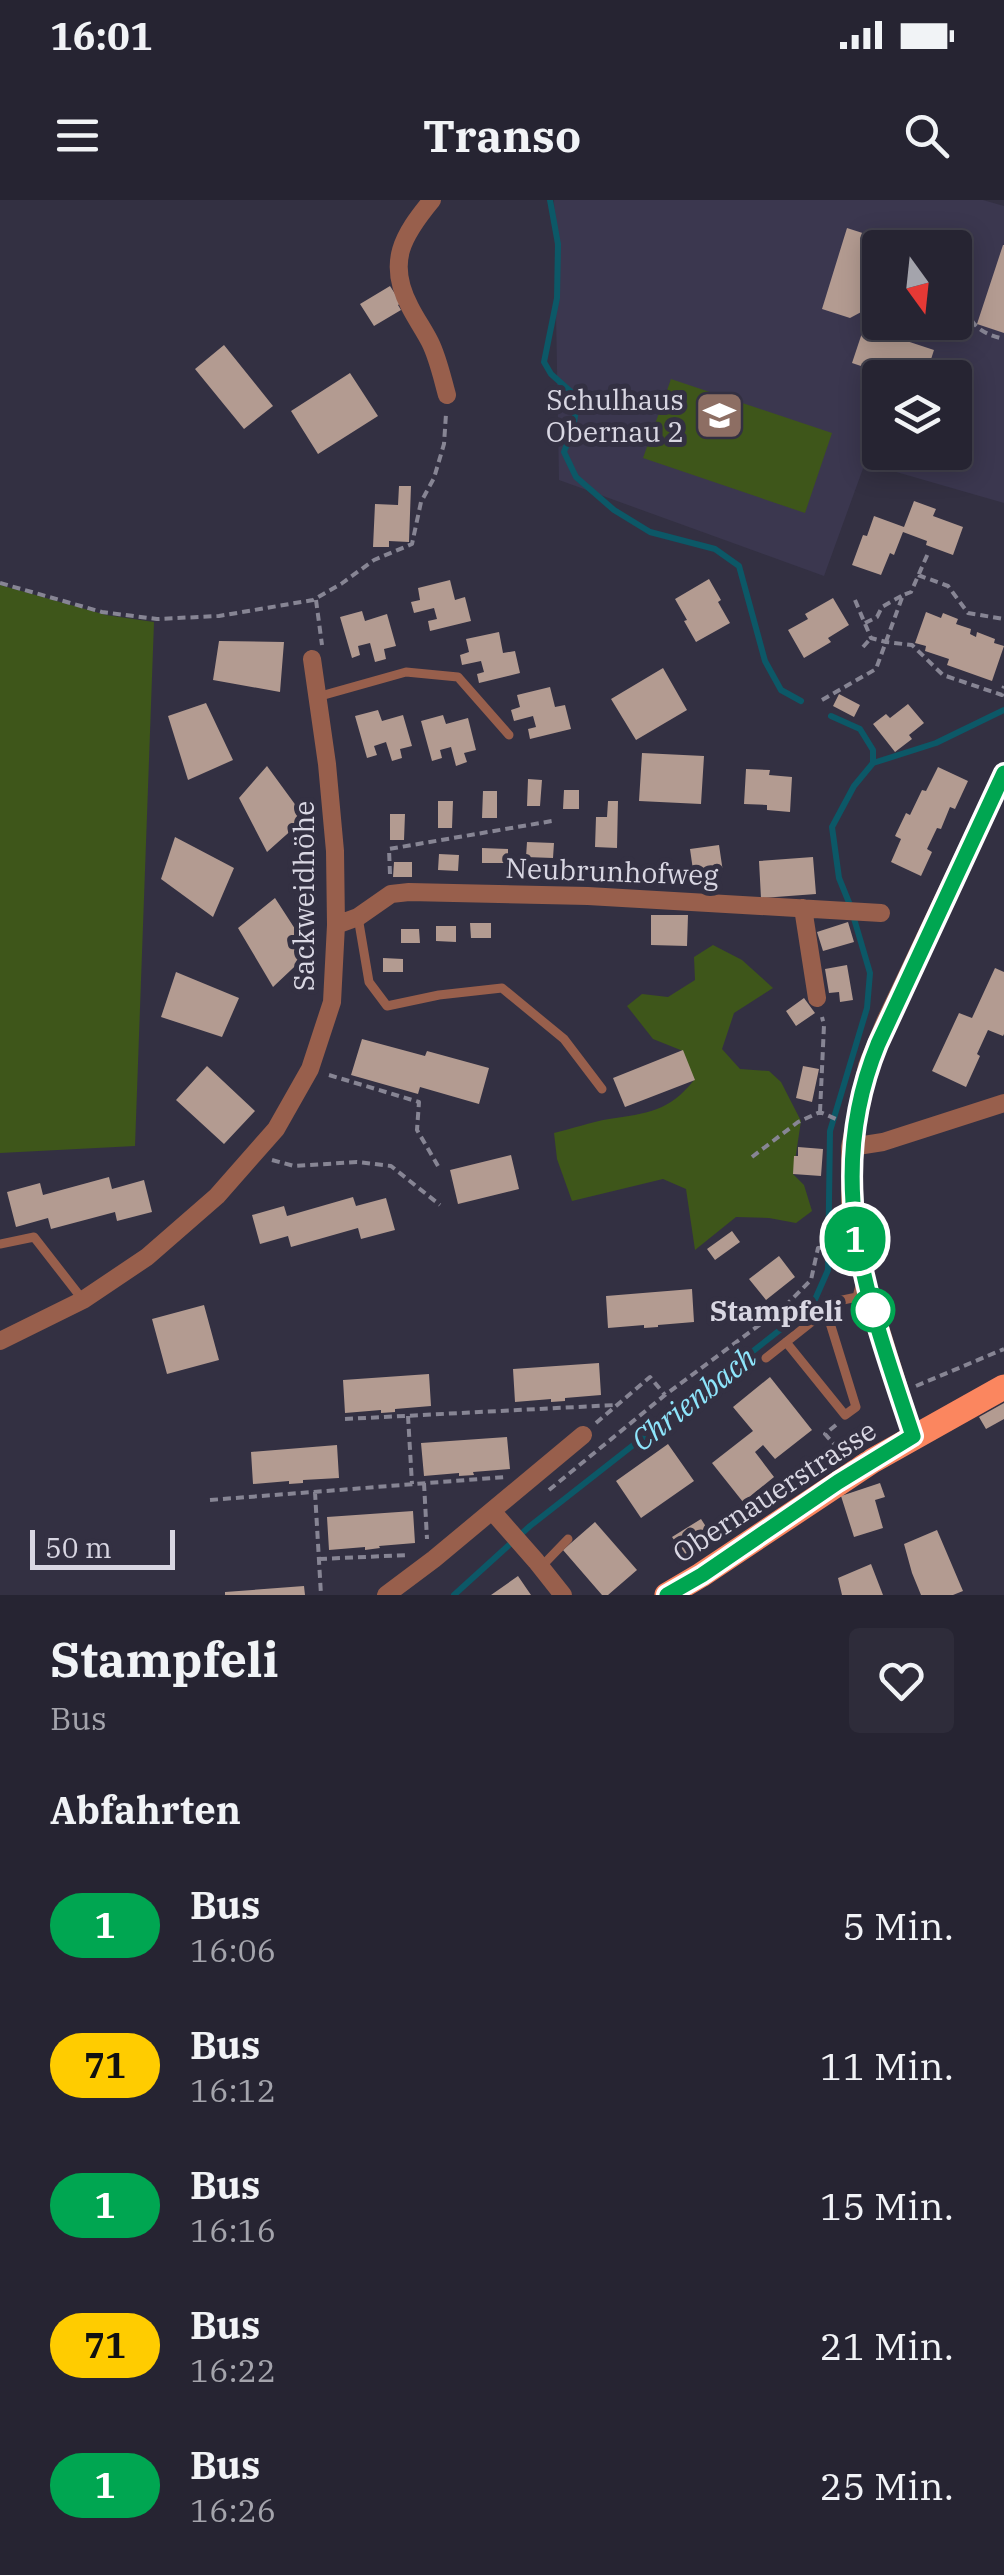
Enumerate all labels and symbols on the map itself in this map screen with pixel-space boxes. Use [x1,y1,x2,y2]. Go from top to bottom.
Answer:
north arrow [862,230,972,340]
place label: Schulhaus Obernau 2 [546,381,684,450]
school or university icon: Schulhaus Obernau 2 [693,389,745,441]
street label: Sackweidhöhe [285,801,322,991]
street label: Neubrunhofweg [505,849,719,893]
line badge: 1 [822,1206,888,1272]
marker: Stampfeli [852,1289,894,1331]
place label: Stampfeli [710,1292,843,1329]
water label: Chrienbach [623,1337,764,1459]
street label: Obernauerstrasse [665,1411,883,1571]
scale bar [30,1525,175,1570]

